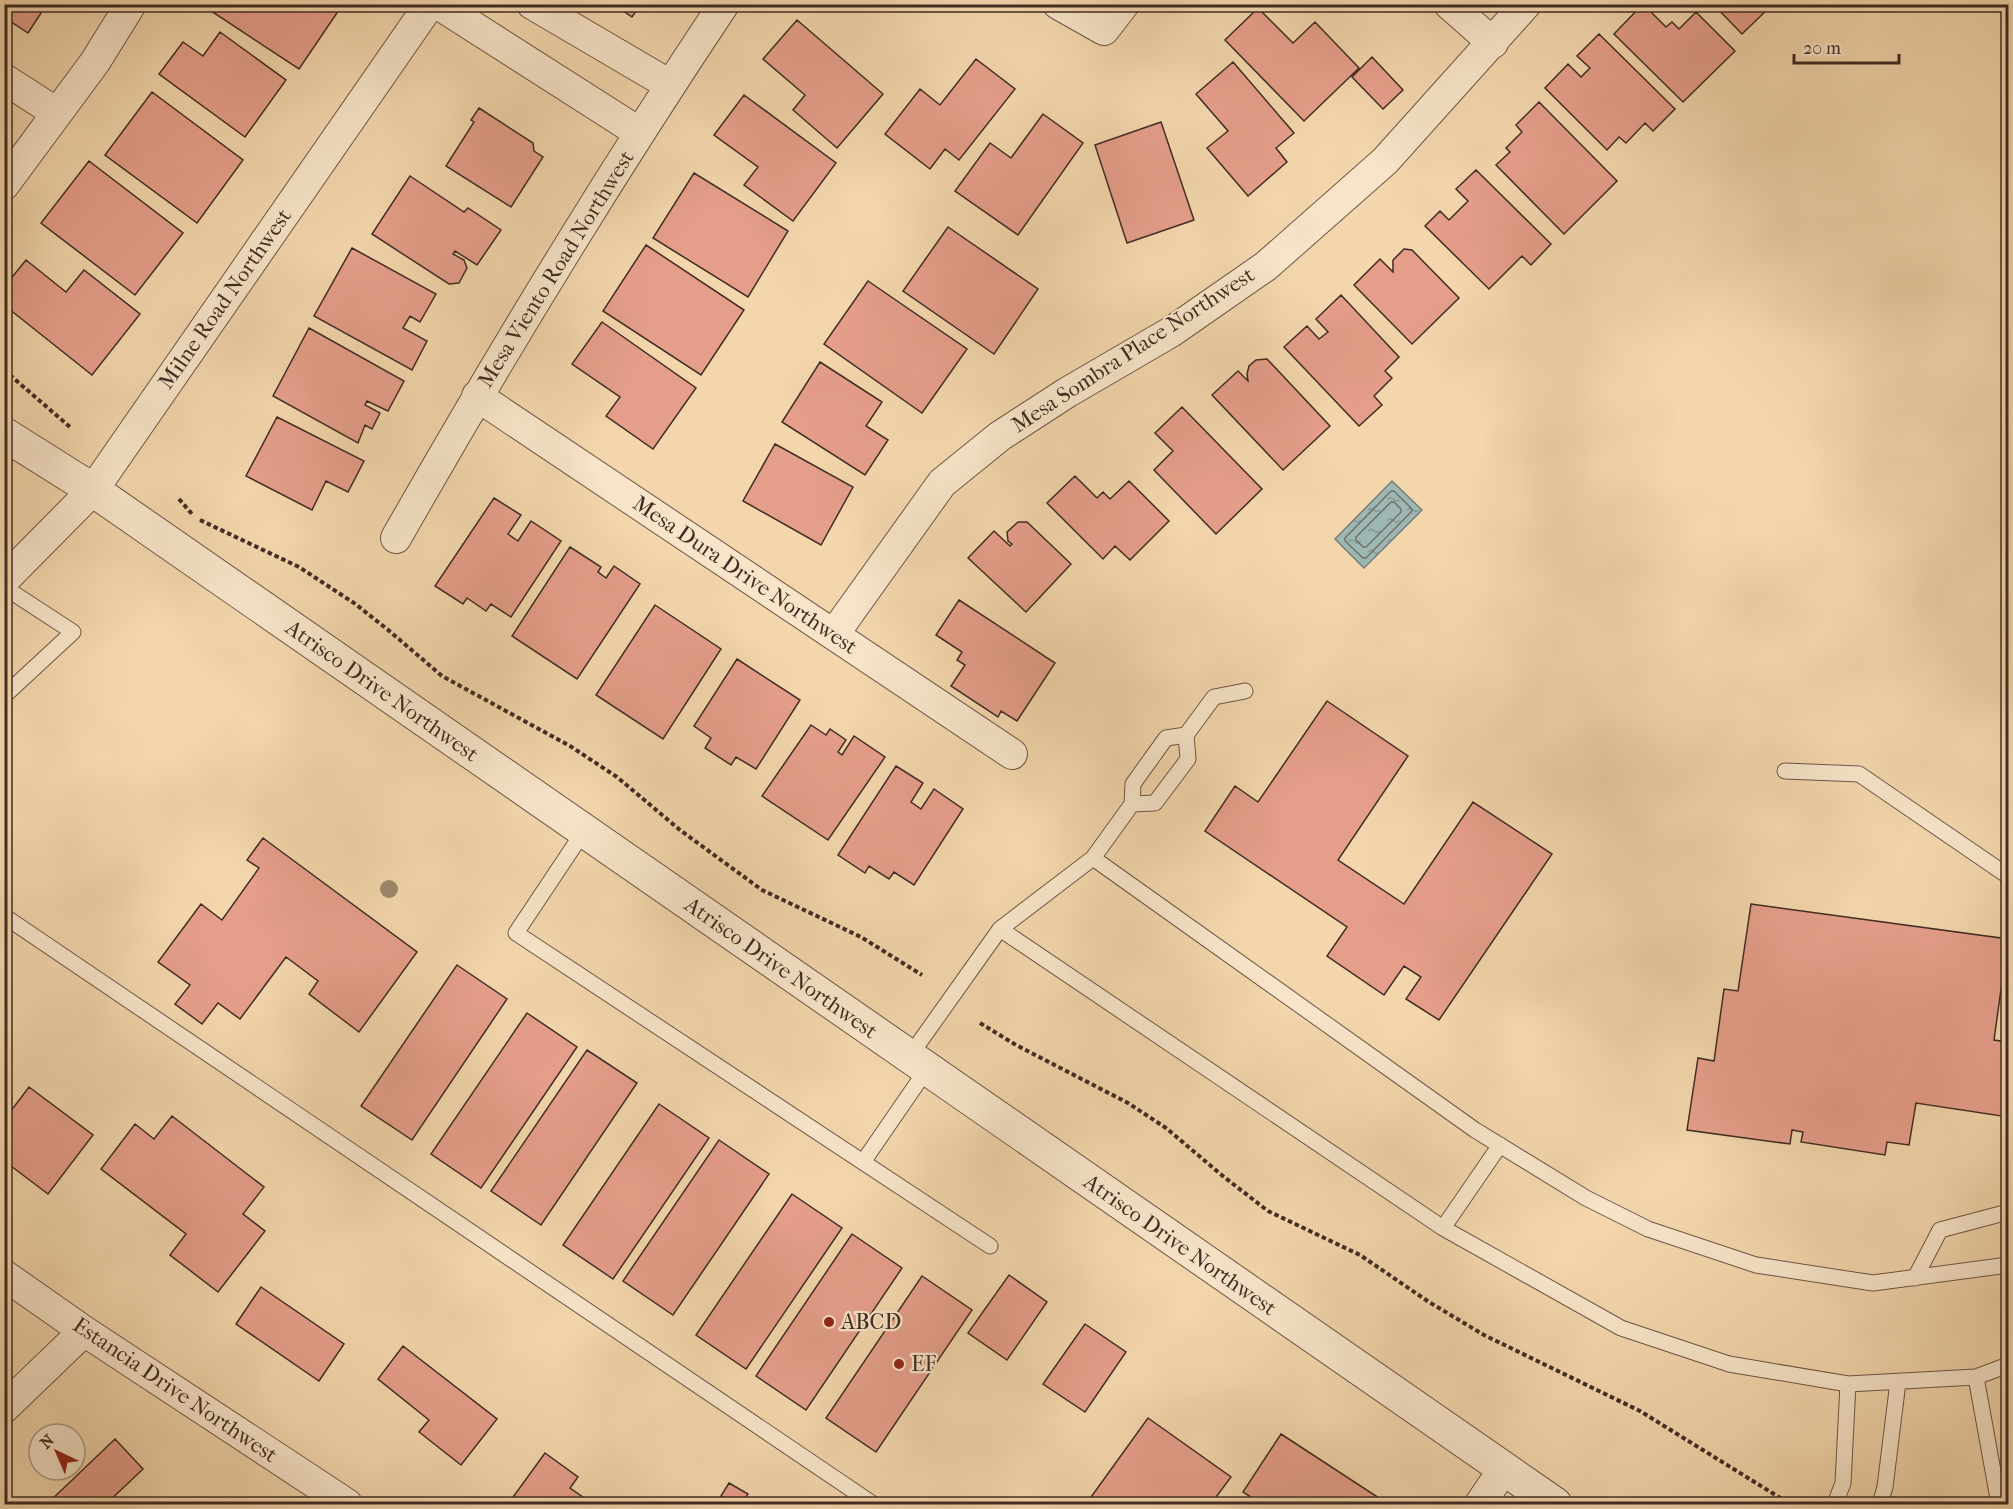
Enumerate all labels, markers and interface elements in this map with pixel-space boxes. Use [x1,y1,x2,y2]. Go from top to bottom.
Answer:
scale bar [1794,27,1899,65]
text: 20 m [1803,38,1841,59]
street label: Mesa Viento Road Northwest [472,146,640,392]
street label: Milne Road Northwest [153,204,297,394]
street label: Mesa Sombra Place Northwest [1007,262,1259,438]
street label: Mesa Dura Drive Northwest [628,490,862,660]
street label: Atrisco Drive Northwest [280,614,483,767]
street label: Atrisco Drive Northwest [679,891,882,1044]
street label: Atrisco Drive Northwest [1078,1168,1281,1321]
place label: ABCD [840,1309,901,1335]
street label: Estancia Drive Northwest [68,1312,282,1468]
marker: ABCD [822,1315,836,1329]
place label: EF [911,1351,936,1377]
marker: EF [892,1357,906,1371]
north arrow [27,1422,87,1482]
text: N [36,1430,59,1453]

